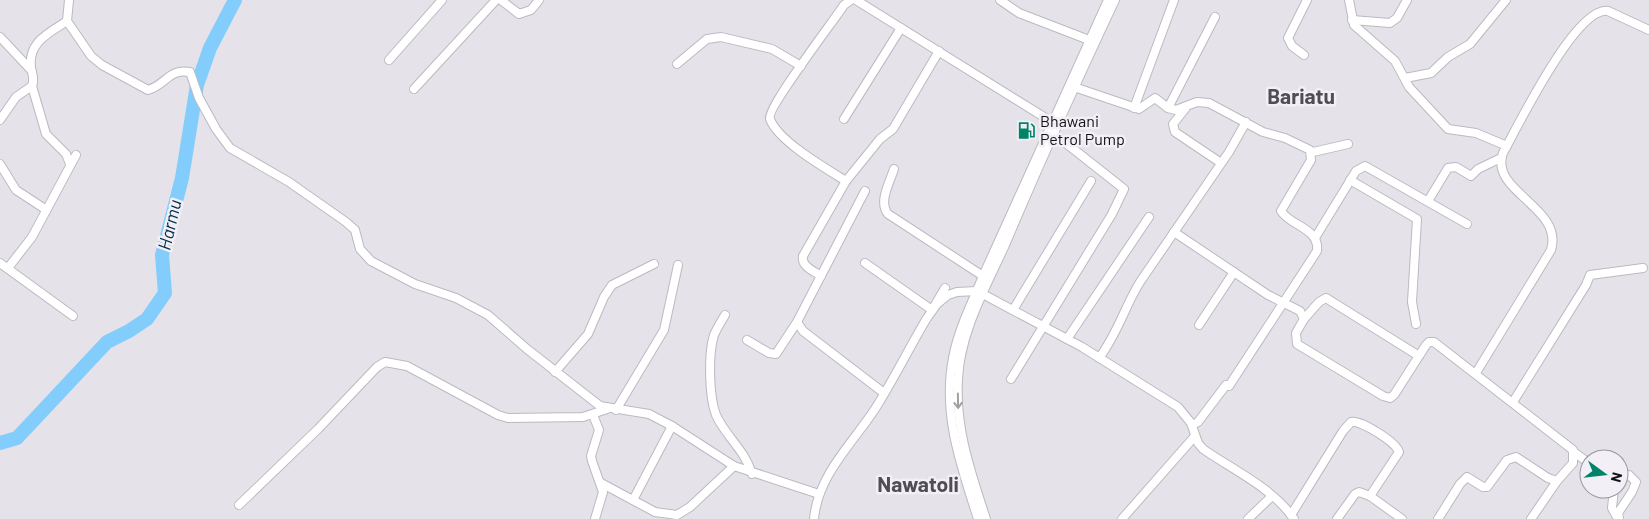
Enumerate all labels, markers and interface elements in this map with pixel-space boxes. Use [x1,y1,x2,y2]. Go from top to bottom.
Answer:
district label: Bariatu [1267,83,1335,108]
place label: Bhawani Petrol Pump [1040,111,1125,148]
fuel station icon: Bhawani Petrol Pump [1016,120,1036,140]
water label: Harmu [153,197,185,252]
one-way arrow [953,393,963,409]
north arrow [1579,449,1629,499]
district label: Nawatoli [877,471,959,496]
text: N [1608,471,1626,484]

